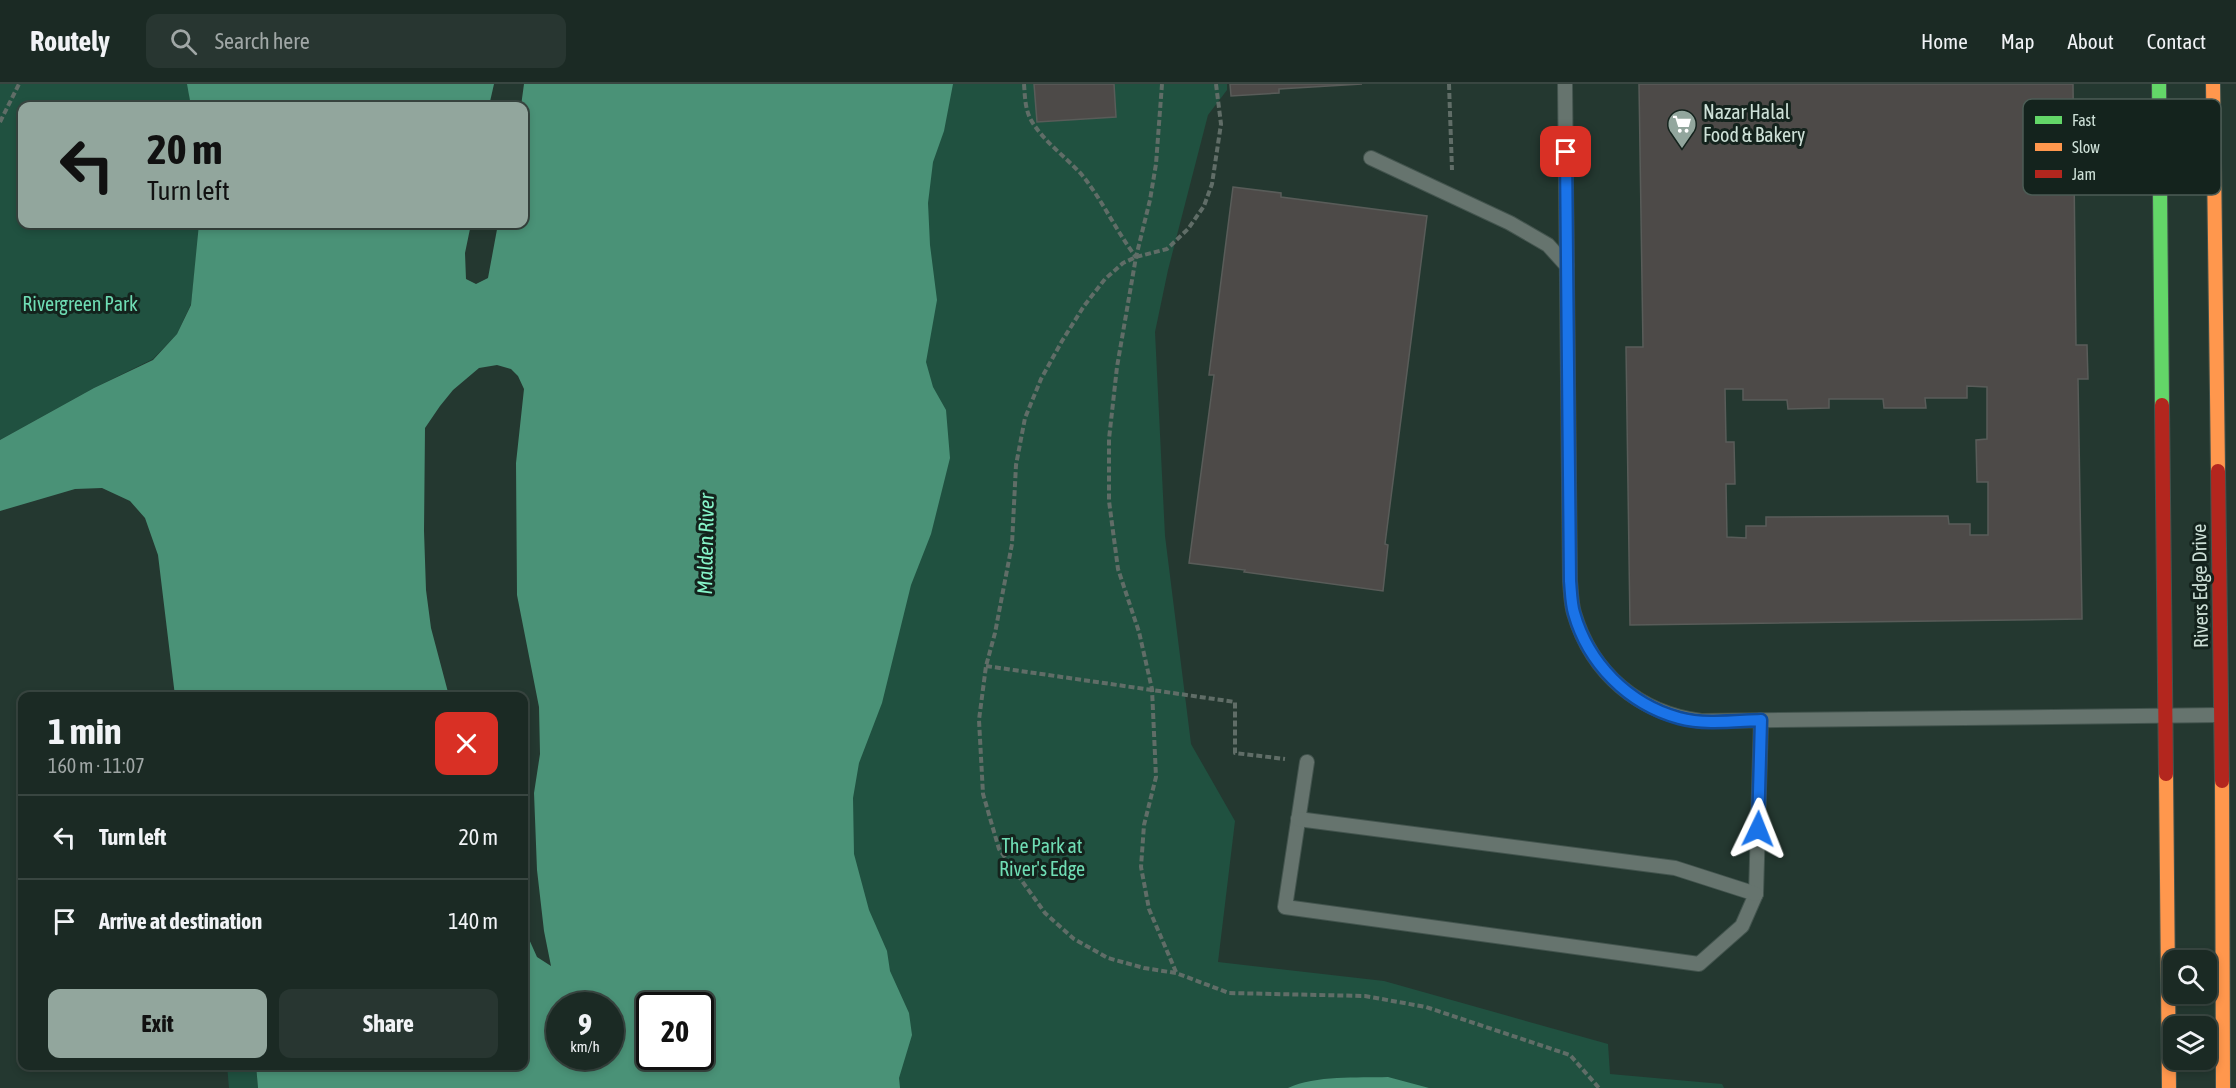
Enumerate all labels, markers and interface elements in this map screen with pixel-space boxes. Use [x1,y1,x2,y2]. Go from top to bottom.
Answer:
search box [146,14,566,68]
text: Routely [30,25,110,57]
icon: search [167,25,200,58]
text: Search here [215,28,310,54]
text: Home [1921,29,1968,53]
text: Map [2001,29,2035,53]
text: About [2068,29,2114,53]
text: Contact [2147,29,2206,53]
legend [2023,99,2221,195]
place label: Nazar Halal Food & Bakery [1703,100,1805,146]
supermarket icon: Nazar Halal Food & Bakery [1666,108,1698,150]
text: Fast [2072,111,2096,129]
text: 20 m [147,125,222,173]
icon: left [48,126,126,204]
pin [1540,126,1591,177]
icon: arrive [1549,135,1582,168]
text: Slow [2072,138,2100,156]
text: Jam [2072,165,2096,183]
text: Turn left [147,175,230,206]
park label: Rivergreen Park [22,292,138,315]
water label: Malden River [692,492,718,595]
street label: Rivers Edge Drive [2187,524,2212,648]
text: 1 min [48,710,122,752]
button: close [435,712,498,775]
text: 160 m · 11:07 [48,754,145,777]
position arrow [1726,797,1790,861]
icon: left [48,821,81,854]
text: Turn left [99,824,166,850]
text: 20 m [458,824,498,850]
park label: The Park at River's Edge [999,834,1085,880]
icon: arrive [48,905,81,938]
text: Arrive at destination [99,908,262,934]
text: 140 m [448,908,498,934]
map controls [2163,950,2217,1070]
button: search [2163,950,2217,1004]
button: Exit [48,989,267,1058]
button: Share [279,989,498,1058]
speed limit sign: 20 [636,992,714,1070]
text: 9 [578,1007,592,1041]
button: layers [2163,1016,2217,1070]
text: km/h [570,1038,600,1055]

